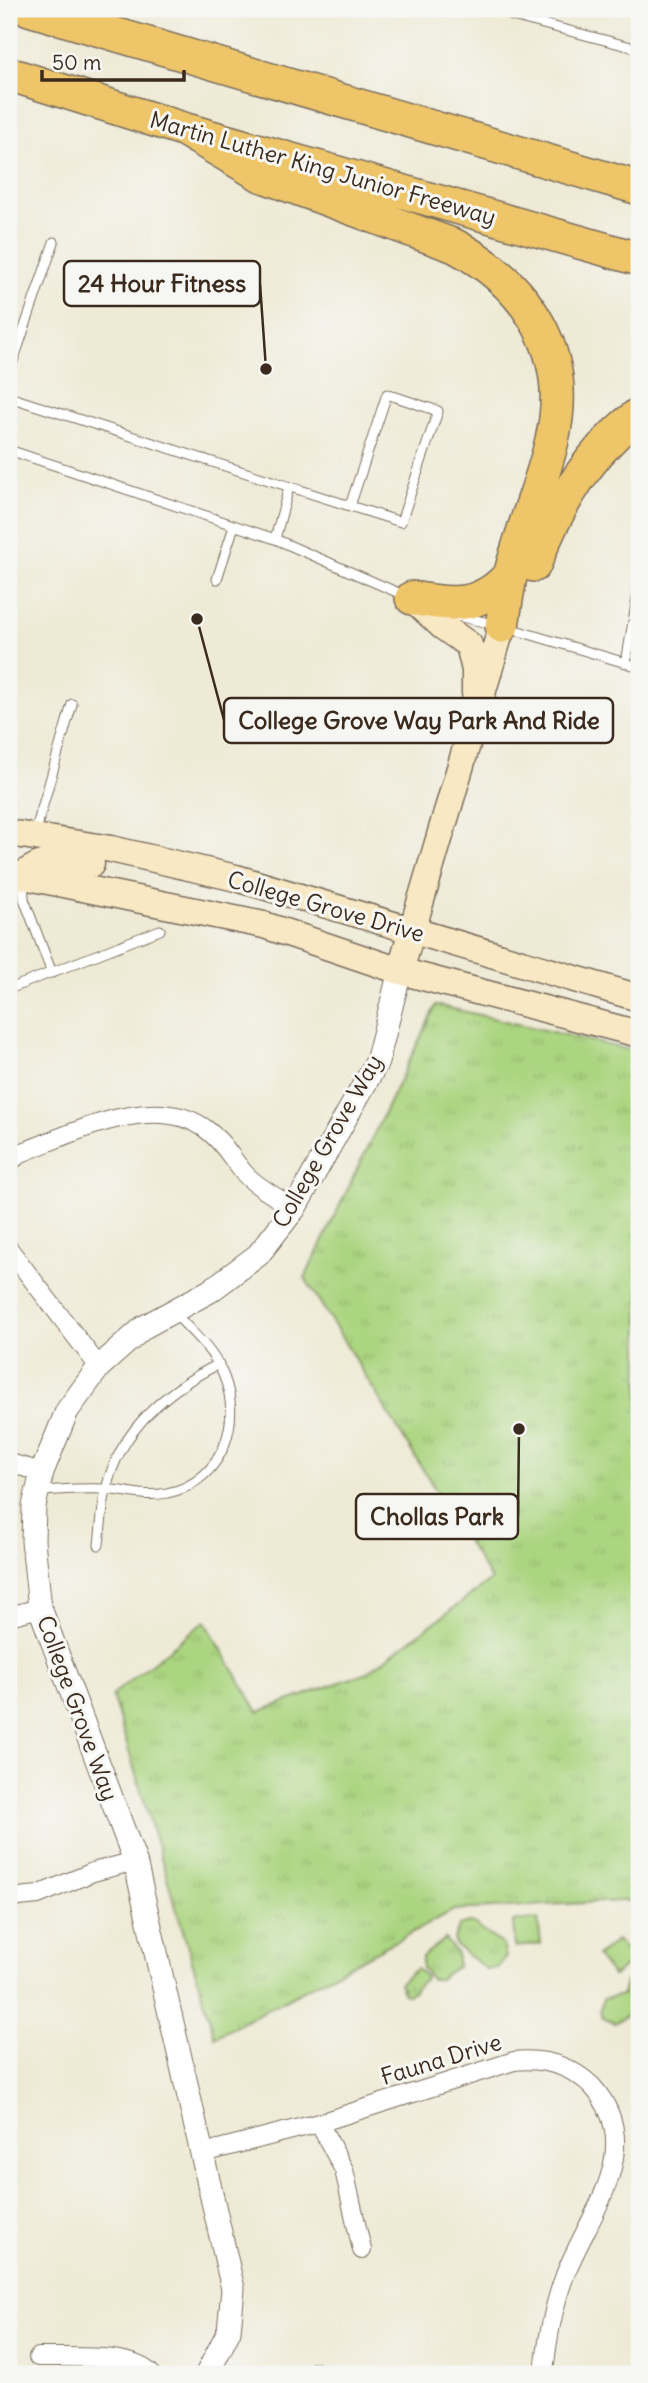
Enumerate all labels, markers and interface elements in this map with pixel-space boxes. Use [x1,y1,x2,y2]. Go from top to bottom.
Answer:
scale bar [42,38,184,82]
text: 50 m [52,49,101,76]
street label: Martin Luther King Junior Freeway [147,105,499,231]
callout: 24 Hour Fitness [64,261,260,306]
text: 24 Hour Fitness [78,268,246,298]
callout: College Grove Way Park And Ride [224,698,613,743]
text: College Grove Way Park And Ride [238,705,600,735]
street label: College Grove Drive [224,864,428,948]
street label: College Grove Way [266,1049,388,1233]
callout: Chollas Park [356,1494,518,1539]
text: Chollas Park [370,1501,504,1531]
street label: College Grove Way [31,1611,125,1805]
street label: Fauna Drive [377,2027,505,2091]

